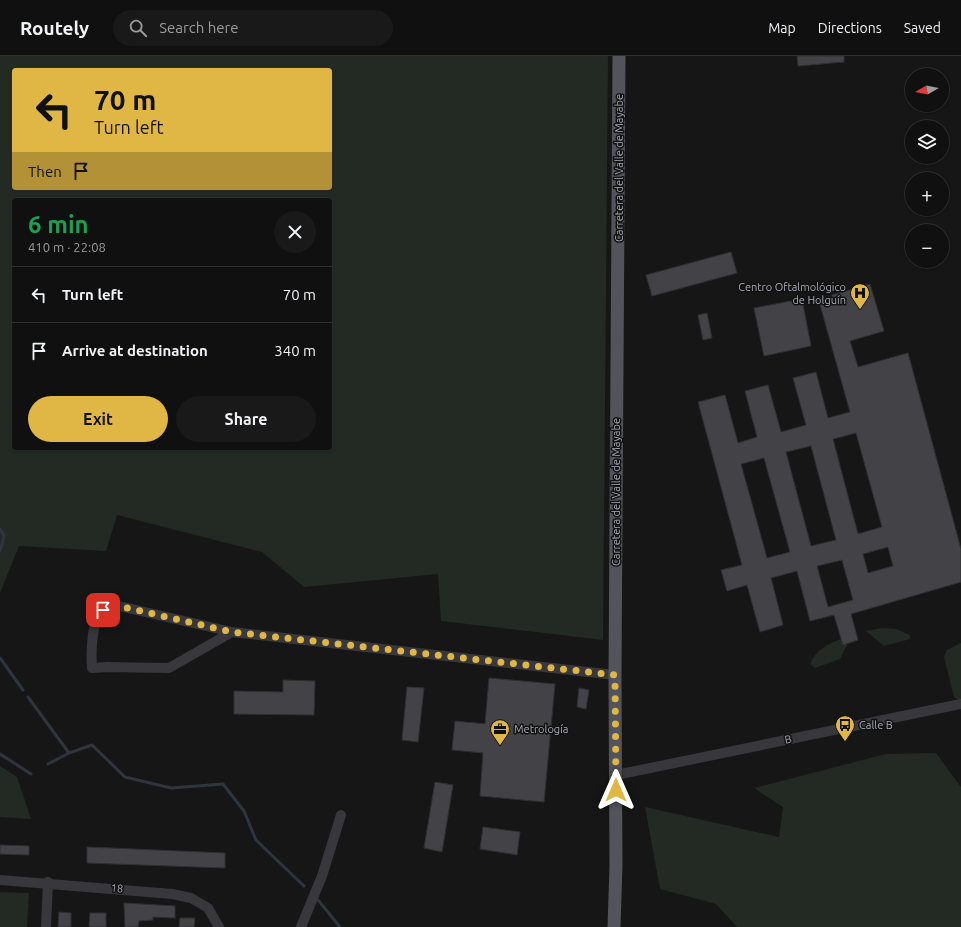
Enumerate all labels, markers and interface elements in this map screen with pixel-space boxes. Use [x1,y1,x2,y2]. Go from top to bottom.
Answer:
search box [113,10,393,46]
text: Routely [20,17,89,39]
icon: search [127,17,149,39]
text: Search here [159,19,238,36]
text: Map [768,20,796,36]
text: Directions [818,20,882,36]
text: Saved [904,20,941,36]
north arrow [905,68,949,112]
map controls [905,68,949,268]
icon: left [28,84,80,136]
text: 70 m [94,84,156,115]
street label: Carretera del Valle de Mayabe [613,94,625,242]
text: Turn left [94,117,164,137]
button: layers [905,120,949,164]
icon: arrive [70,160,92,182]
text: Then [28,163,62,180]
button: + [905,172,949,216]
text: 6 min [28,211,89,238]
button: close [274,211,316,253]
button: − [905,224,949,268]
text: 410 m · 22:08 [28,240,106,254]
place label: Centro Oftalmológico de Holguín [738,281,846,306]
hospital icon: Centro Oftalmológico de Holguín [849,282,871,310]
icon: left [28,284,50,306]
text: Turn left [62,286,123,303]
text: 70 m [283,286,316,303]
icon: arrive [28,340,50,362]
text: Arrive at destination [62,342,208,359]
text: 340 m [274,342,316,359]
button: Exit [28,396,168,442]
button: Share [176,396,316,442]
street label: Carretera del Valle de Mayabe [610,418,622,566]
pin [86,593,120,627]
icon: arrive [92,599,114,621]
bus stop icon: Calle B [834,714,856,742]
office icon: Metrología [489,718,511,746]
place label: Calle B [859,719,893,731]
place label: Metrología [514,723,569,735]
street label: B [783,732,793,746]
position arrow [595,769,637,811]
street label: 18 [110,881,124,895]

